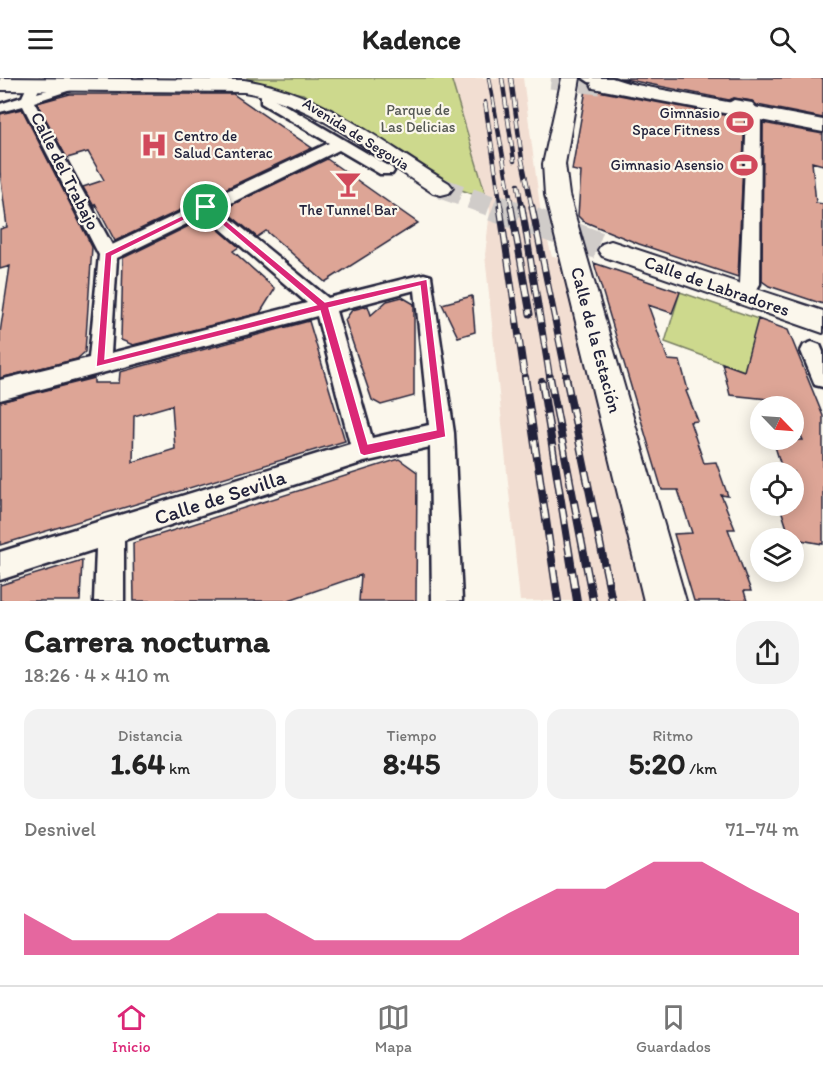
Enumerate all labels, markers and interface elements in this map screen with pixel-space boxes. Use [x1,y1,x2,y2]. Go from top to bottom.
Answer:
icon: menu [24,23,57,56]
text: Kadence [362,23,461,56]
icon: search [766,23,799,56]
street label: Avenida de Segovia [299,94,413,174]
park label: Parque de Las Delicias [380,101,456,136]
place label: Gimnasio Space Fitness [632,104,720,139]
sports icon: Gimnasio Space Fitness [725,107,755,137]
street label: Calle del Trabajo [26,108,104,234]
place label: Centro de Salud Canterac [174,127,273,162]
hospital icon: Centro de Salud Canterac [139,130,169,160]
sports icon: Gimnasio Asensio [729,150,759,180]
place label: Gimnasio Asensio [611,156,724,174]
bar icon: The Tunnel Bar [333,169,363,199]
pin [180,181,231,232]
icon: arrive [189,190,222,223]
place label: The Tunnel Bar [299,201,397,219]
street label: Calle de Labradores [641,251,793,321]
street label: Calle de la Estación [566,265,626,416]
north arrow [750,396,804,450]
map controls [750,396,804,582]
button: locate [750,462,804,516]
street label: Calle de Sevilla [151,464,289,530]
button: layers [750,528,804,582]
text: Carrera nocturna [24,621,270,660]
button: share [736,621,799,684]
text: 18:26 · 4 × 410 m [24,663,170,687]
text: Distancia [118,726,182,745]
text: Tiempo [386,726,437,745]
text: Ritmo [652,726,693,745]
text: 1.64 [110,745,165,782]
text: 8:45 [383,745,440,782]
text: 5:20 [628,745,686,782]
text: km [165,759,190,778]
text: /km [686,759,717,778]
text: Desnivel [24,817,96,841]
text: 71–74 m [725,817,799,841]
tab: Inicio [112,1001,151,1056]
tab: Mapa [375,1001,412,1056]
tab: Guardados [636,1001,711,1056]

